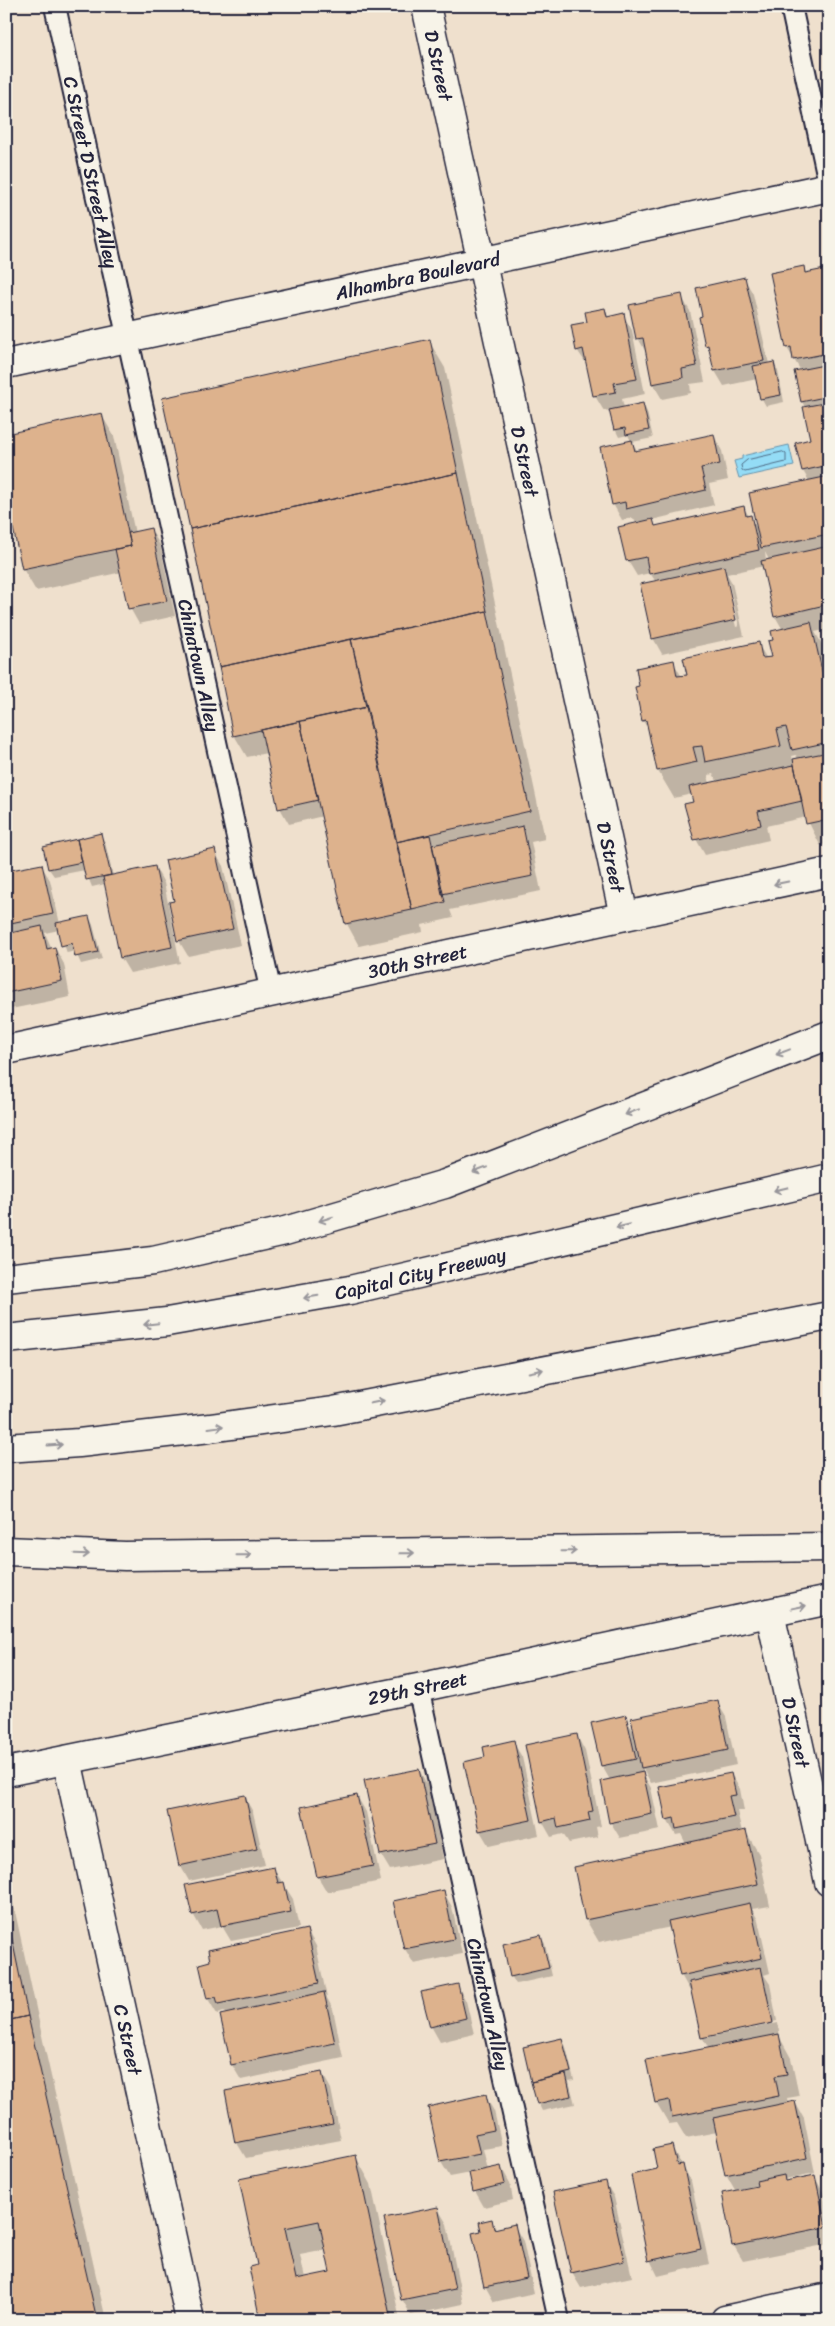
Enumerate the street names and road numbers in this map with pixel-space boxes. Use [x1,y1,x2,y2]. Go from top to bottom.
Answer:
street label: D Street [415,27,463,105]
street label: C Street D Street Alley [54,73,128,272]
street label: Alhambra Boulevard [331,241,505,309]
street label: D Street [501,423,549,501]
street label: Chinatown Alley [169,596,230,735]
street label: D Street [587,819,635,897]
street label: 30th Street [365,934,470,988]
street label: Capital City Freeway [332,1238,509,1309]
street label: 29th Street [365,1661,470,1714]
street label: D Street [772,1694,820,1772]
street label: Chinatown Alley [458,1935,519,2074]
street label: C Street [105,2001,152,2079]

